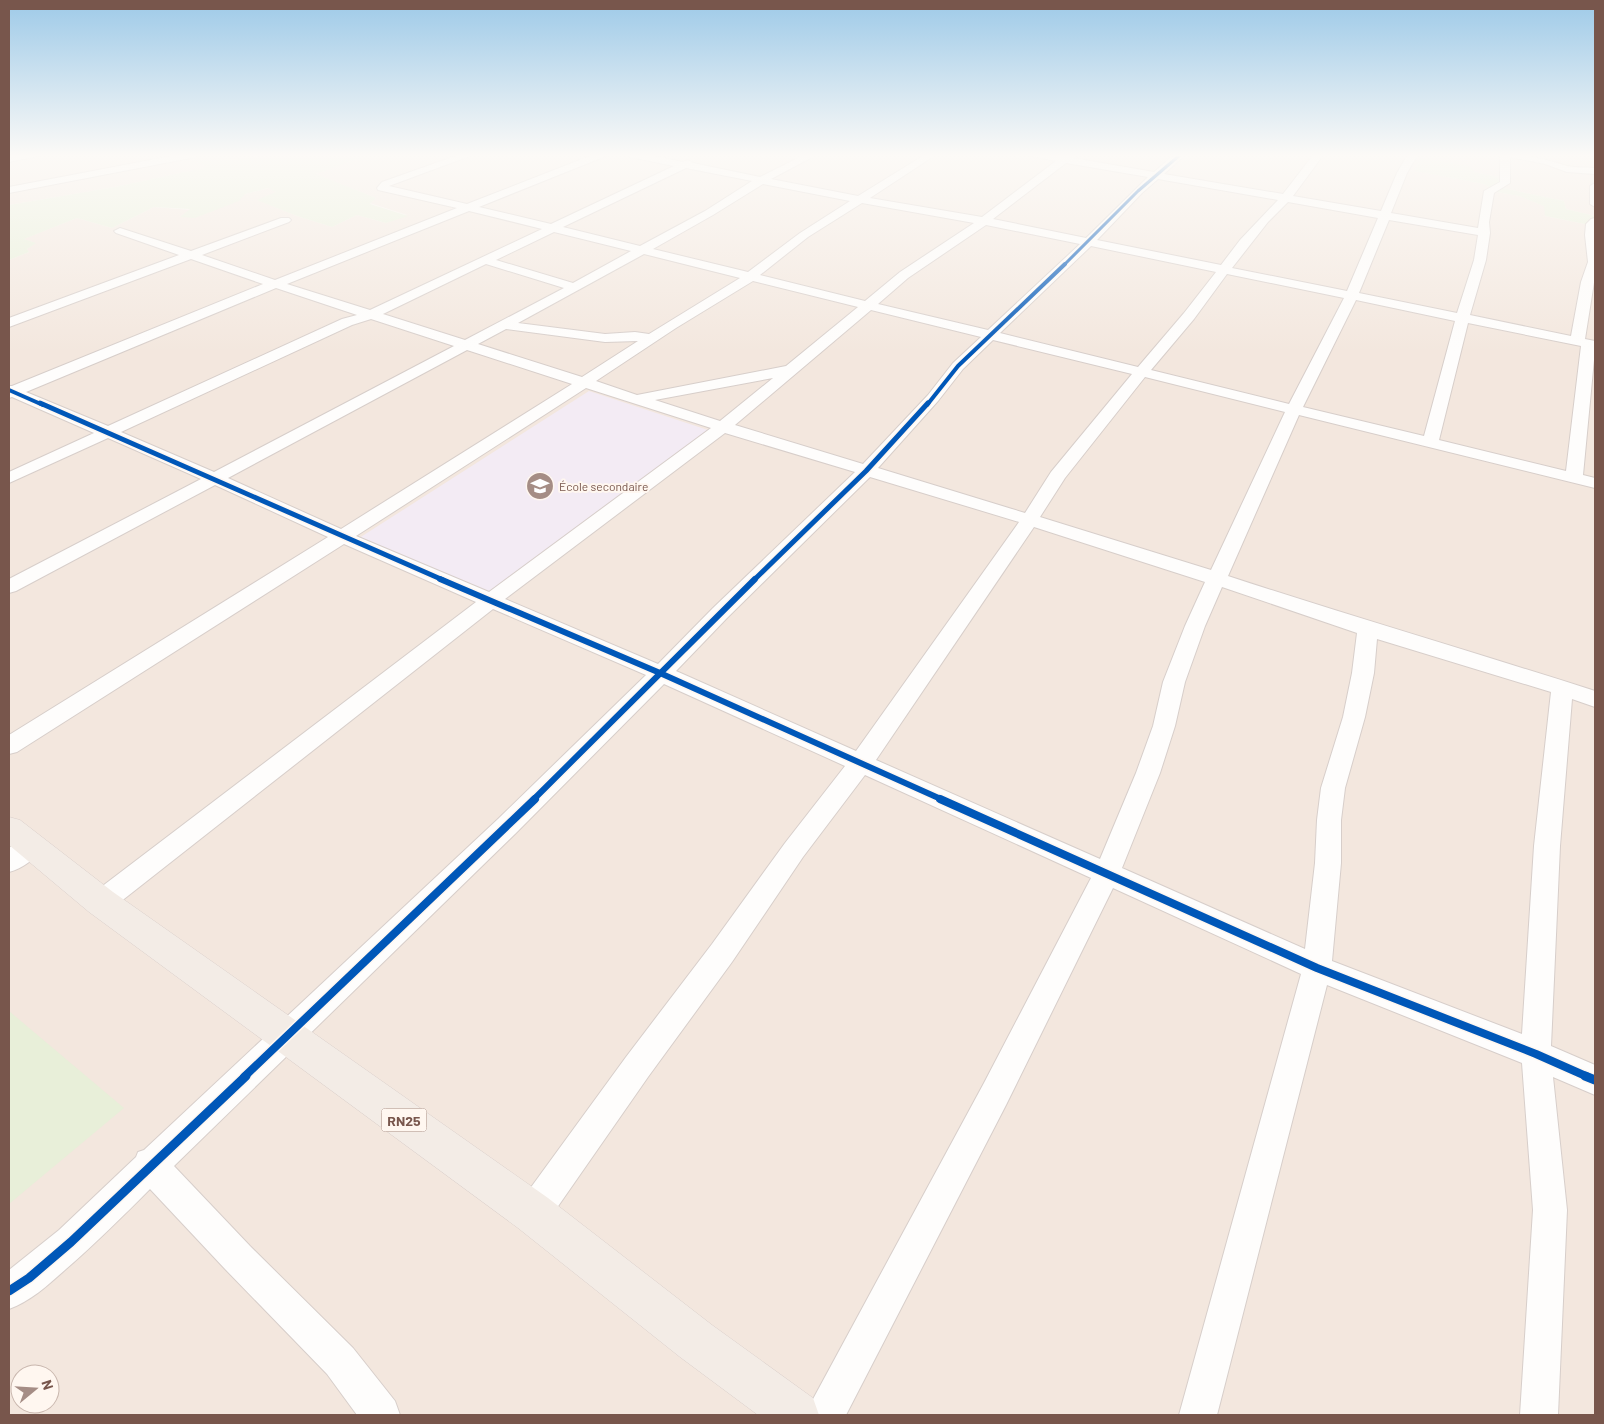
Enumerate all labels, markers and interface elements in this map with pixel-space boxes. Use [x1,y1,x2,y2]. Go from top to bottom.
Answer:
school or university icon: École secondaire [525,471,555,501]
place label: École secondaire [559,479,648,493]
road number: RN25 [382,1108,426,1132]
north arrow [10,1364,60,1414]
text: N [38,1378,57,1392]

